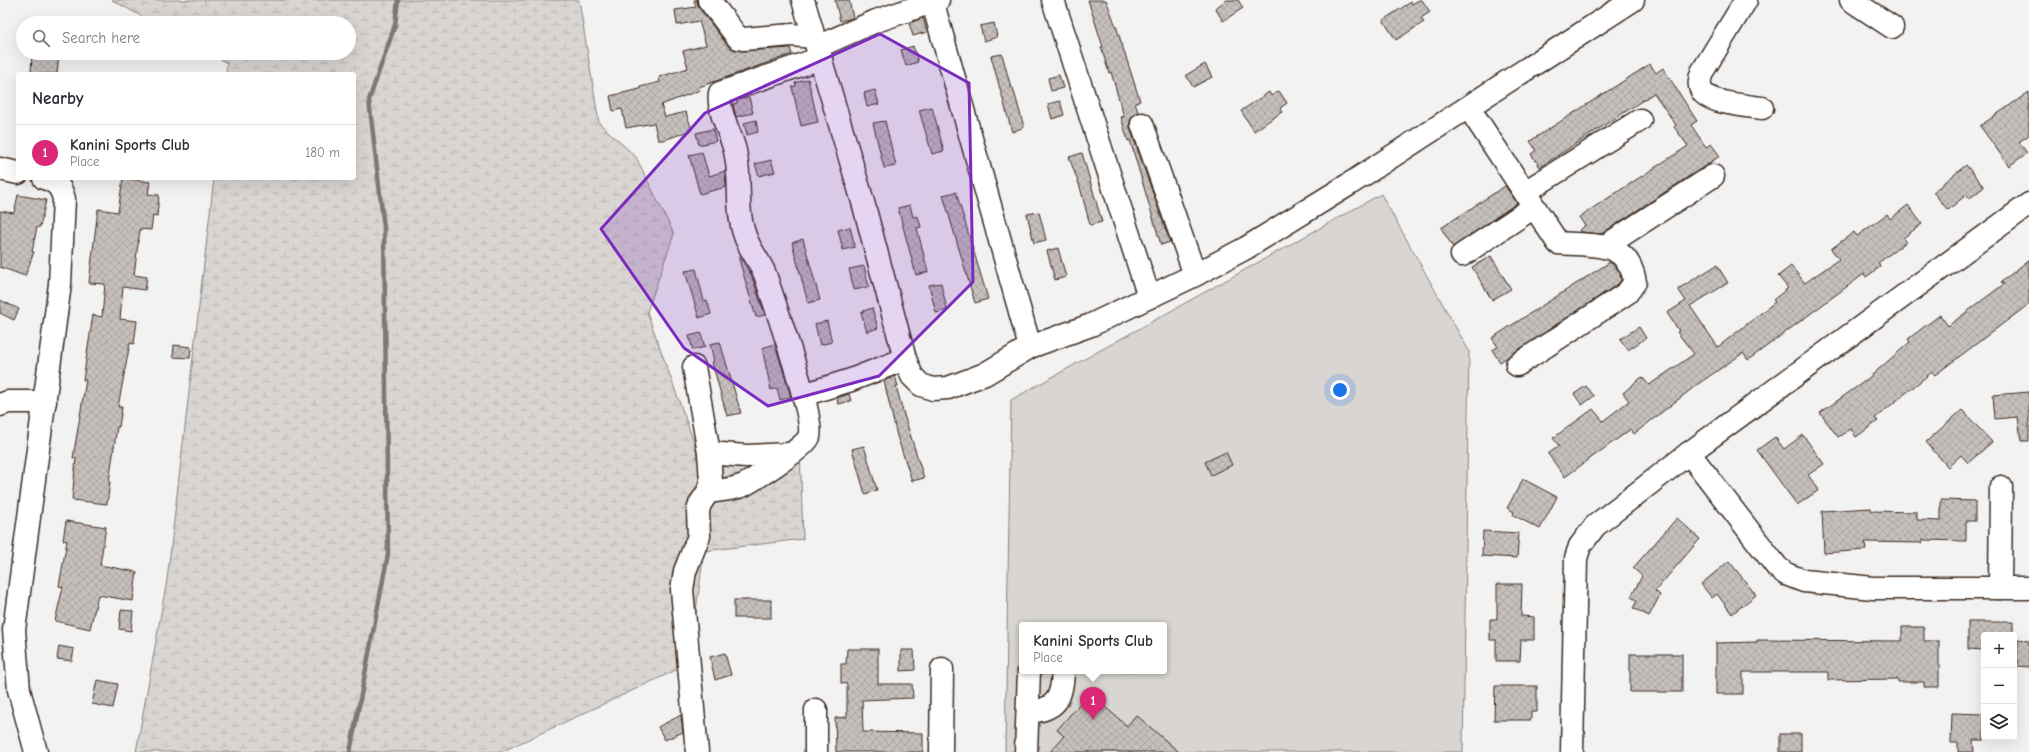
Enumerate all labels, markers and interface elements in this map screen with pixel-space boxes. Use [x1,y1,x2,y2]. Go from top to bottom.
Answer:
search box [16,16,356,60]
icon: search [30,27,52,49]
text: Search here [62,29,140,47]
text: Nearby [32,89,83,108]
text: Kanini Sports Club [70,136,190,154]
text: 1 [42,145,48,160]
text: 180 m [305,145,340,160]
text: Place [70,154,100,169]
your location [1330,380,1350,400]
popup [1019,622,1167,674]
text: Kanini Sports Club [1033,632,1153,650]
map controls [1981,632,2017,740]
button: + [1981,632,2017,668]
text: Place [1033,650,1063,665]
button: − [1981,668,2017,704]
pin: 1 [1080,687,1106,720]
button: layers [1981,704,2017,740]

